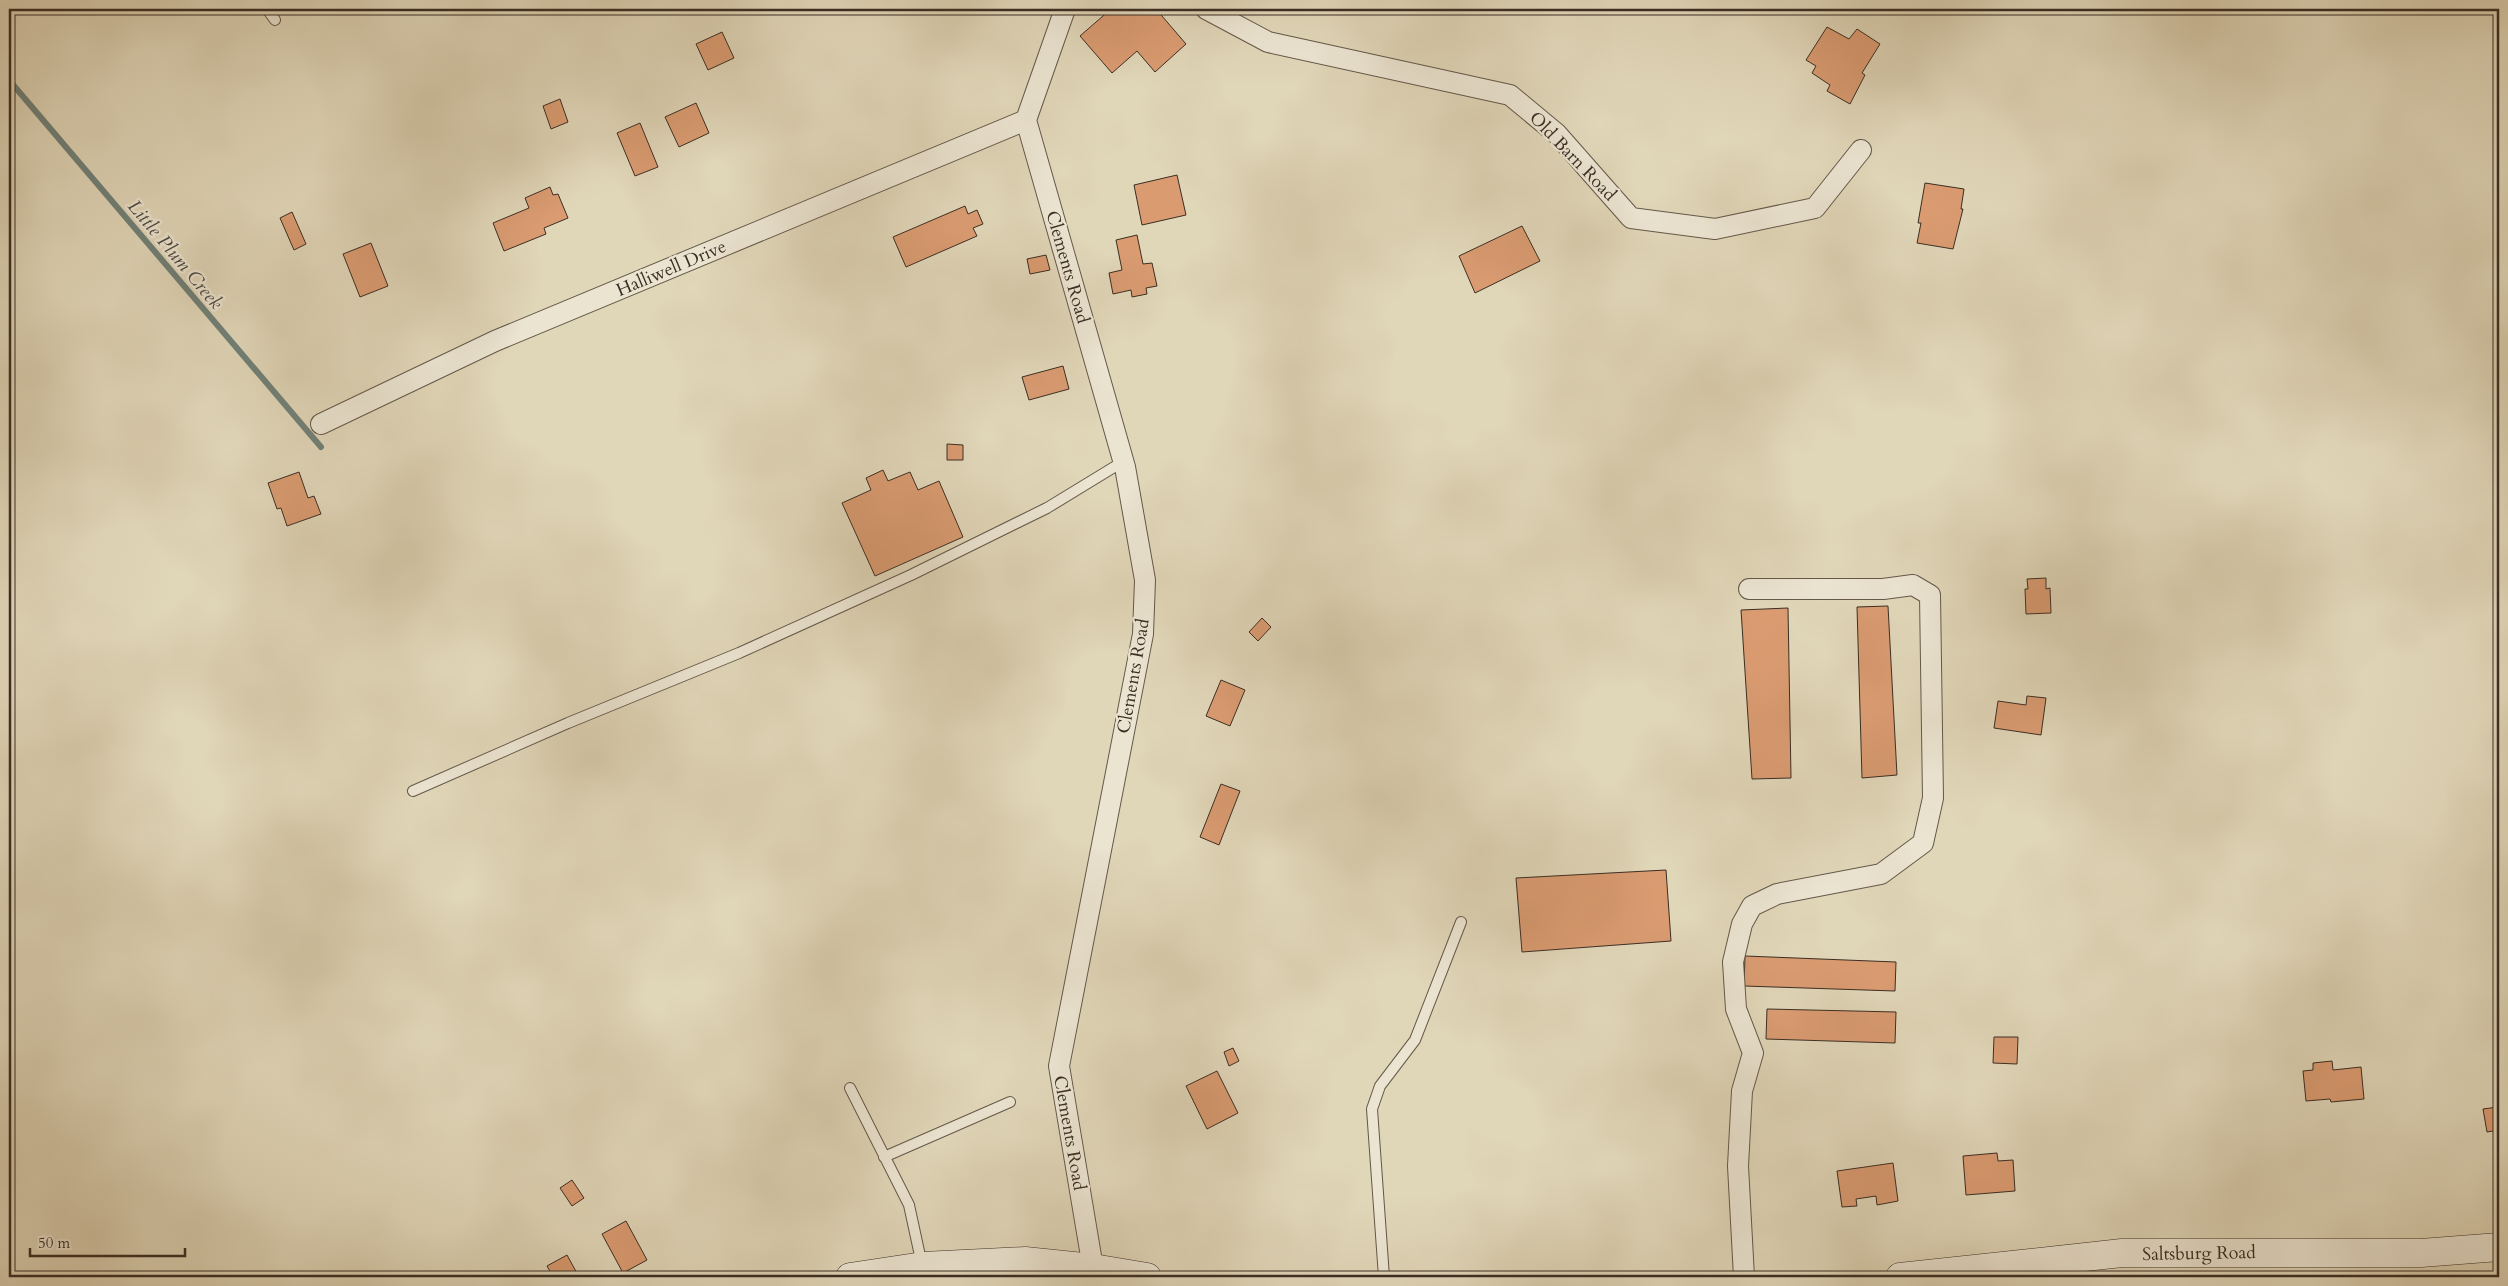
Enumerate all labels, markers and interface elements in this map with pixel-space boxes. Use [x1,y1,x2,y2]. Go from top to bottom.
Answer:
street label: Old Barn Road [1523,106,1622,207]
water label: Little Plum Creek [122,194,229,315]
street label: Clements Road [1039,208,1096,327]
street label: Halliwell Drive [612,234,730,303]
street label: Clements Road [1111,616,1156,735]
street label: Clements Road [1047,1074,1092,1193]
scale bar [30,1226,185,1258]
text: 50 m [38,1233,70,1253]
street label: Saltsburg Road [2142,1240,2256,1267]

